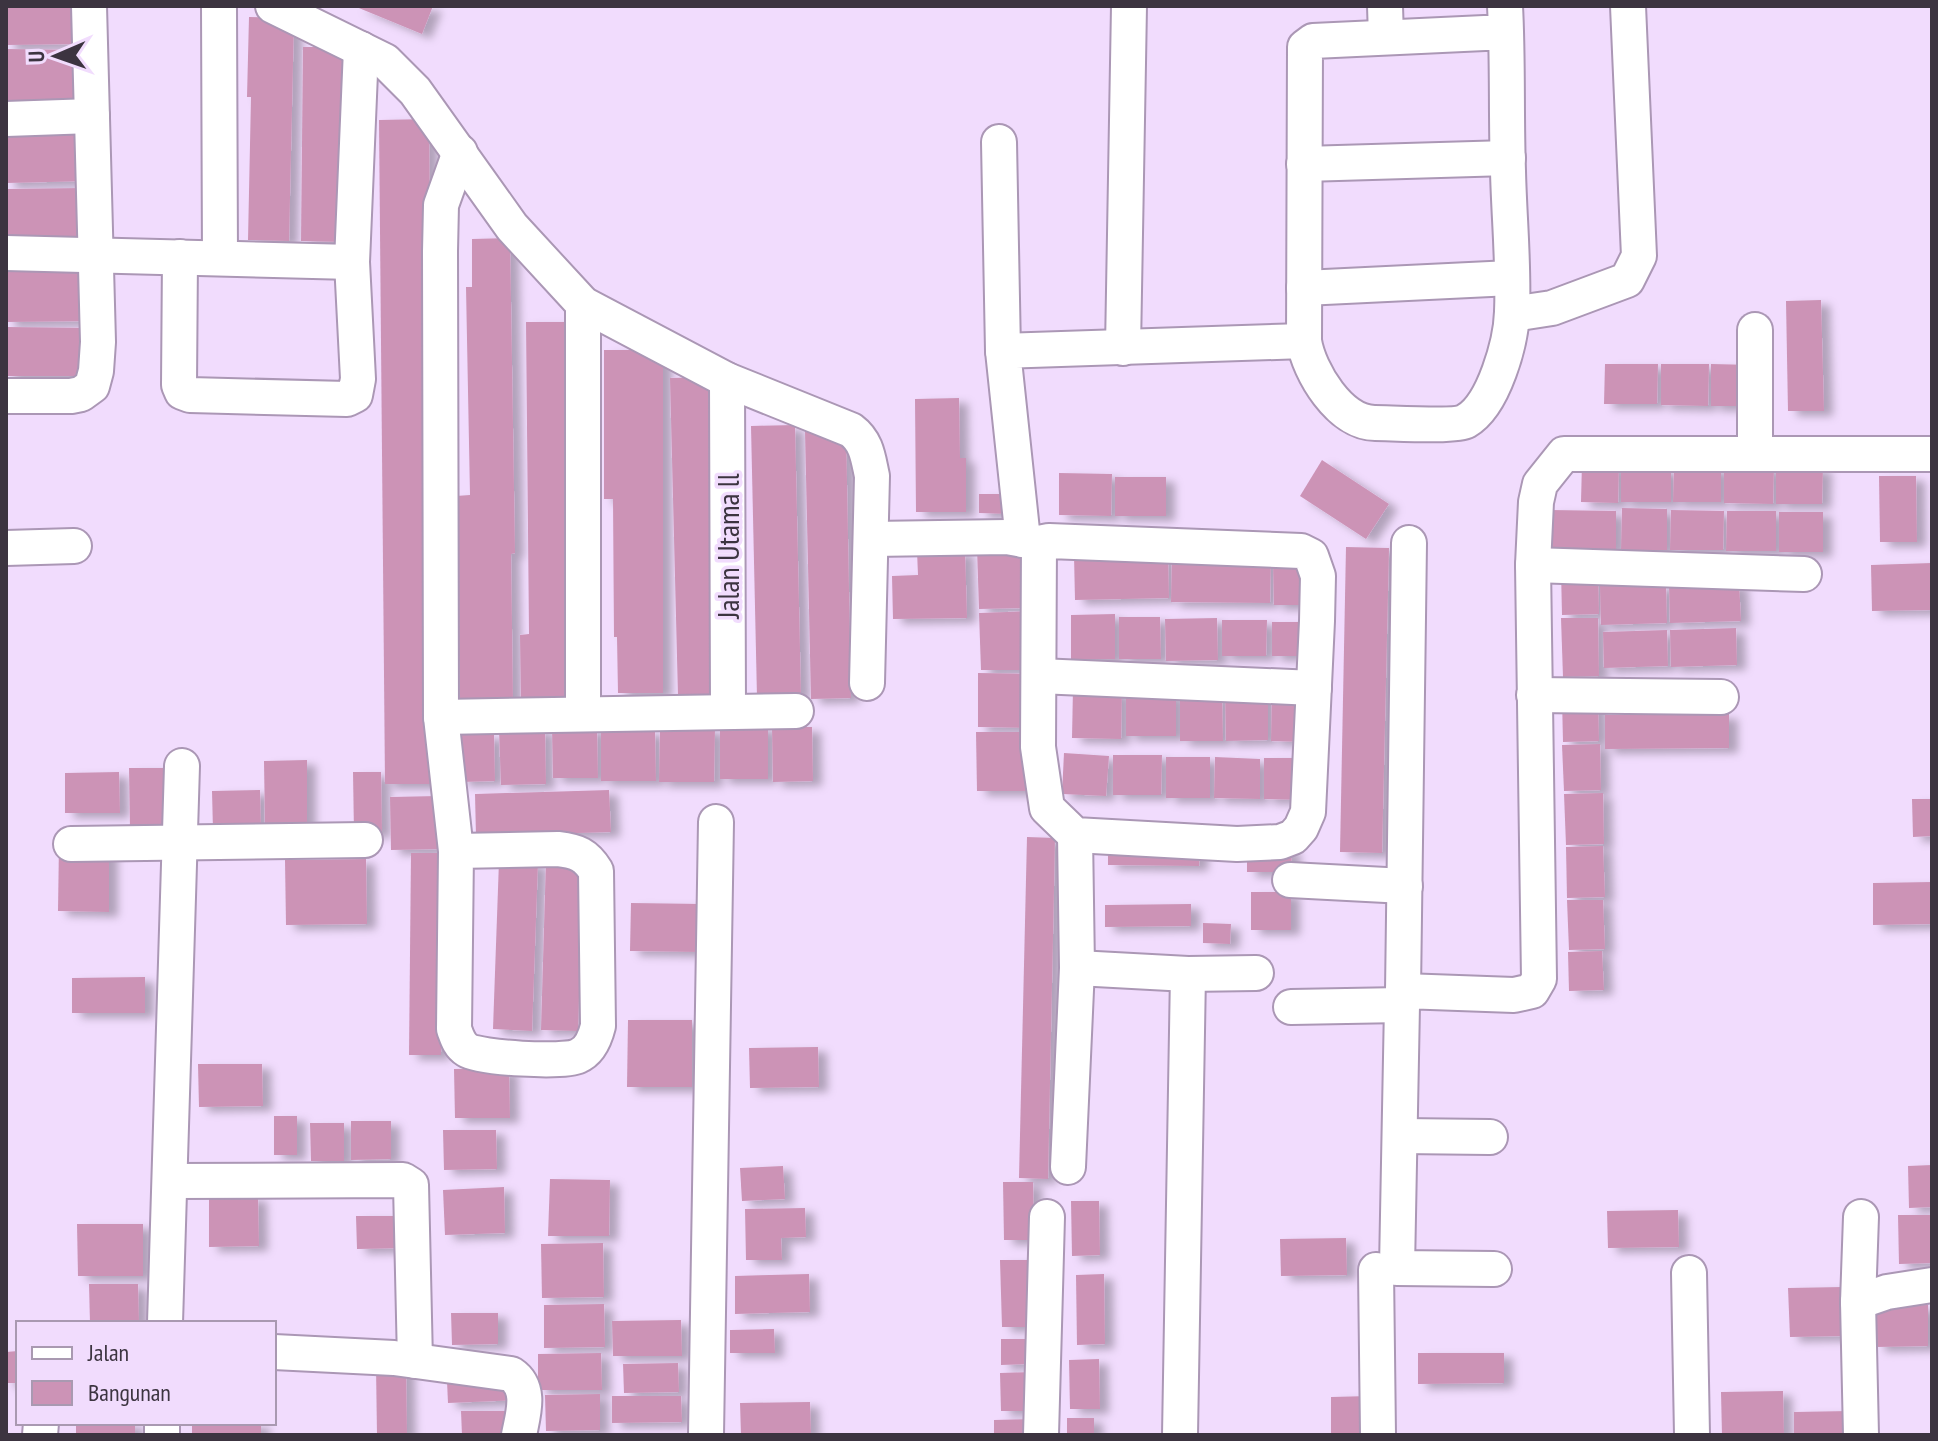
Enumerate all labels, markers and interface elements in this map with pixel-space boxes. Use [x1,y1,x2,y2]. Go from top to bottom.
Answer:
north arrow [16,16,96,96]
text: U [22,51,50,63]
street label: Jalan Utama ll [708,473,747,620]
legend [16,1321,276,1425]
text: Jalan [87,1337,129,1368]
text: Bangunan [88,1377,171,1408]

